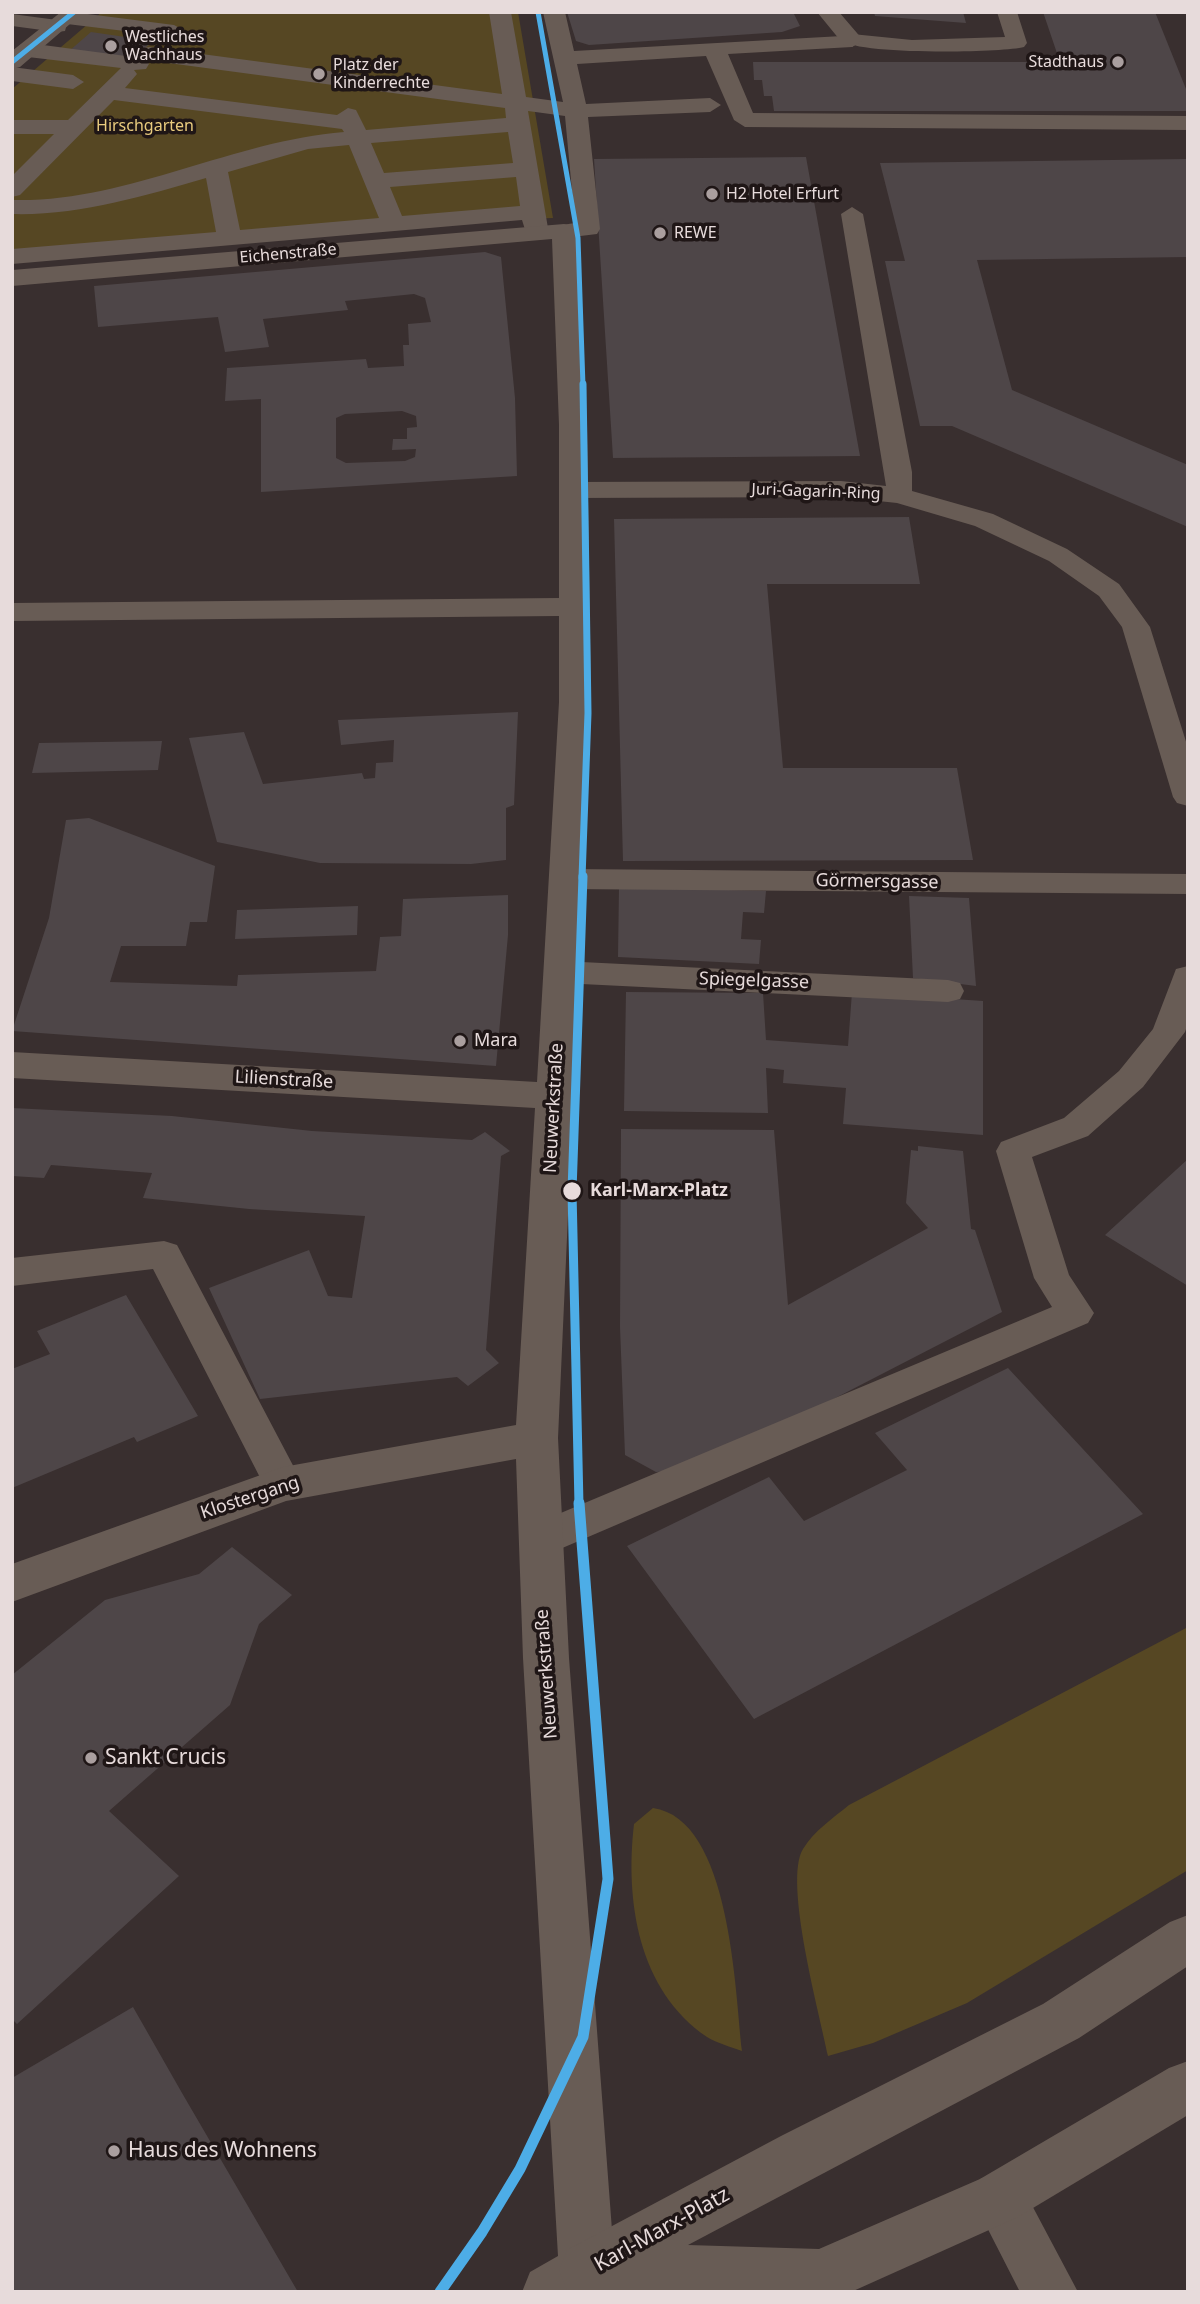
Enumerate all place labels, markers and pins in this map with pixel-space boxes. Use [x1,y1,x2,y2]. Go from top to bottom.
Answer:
place label: Westliches Wachhaus [125,27,205,65]
marker: Westliches Wachhaus [103,38,119,54]
place label: Stadthaus [1028,52,1104,72]
marker: Stadthaus [1110,54,1126,70]
place label: Platz der Kinderrechte [333,55,430,93]
marker: Platz der Kinderrechte [311,66,327,82]
place label: H2 Hotel Erfurt [726,184,839,204]
marker: H2 Hotel Erfurt [704,186,720,202]
place label: REWE [674,223,717,243]
marker: REWE [652,225,668,241]
place label: Mara [474,1030,518,1052]
marker: Mara [452,1033,468,1049]
marker: Karl-Marx-Platz [561,1180,583,1202]
place label: Karl-Marx-Platz [590,1180,728,1202]
place label: Sankt Crucis [105,1745,226,1771]
marker: Sankt Crucis [83,1750,99,1766]
place label: Haus des Wohnens [128,2138,317,2164]
marker: Haus des Wohnens [106,2143,122,2159]

